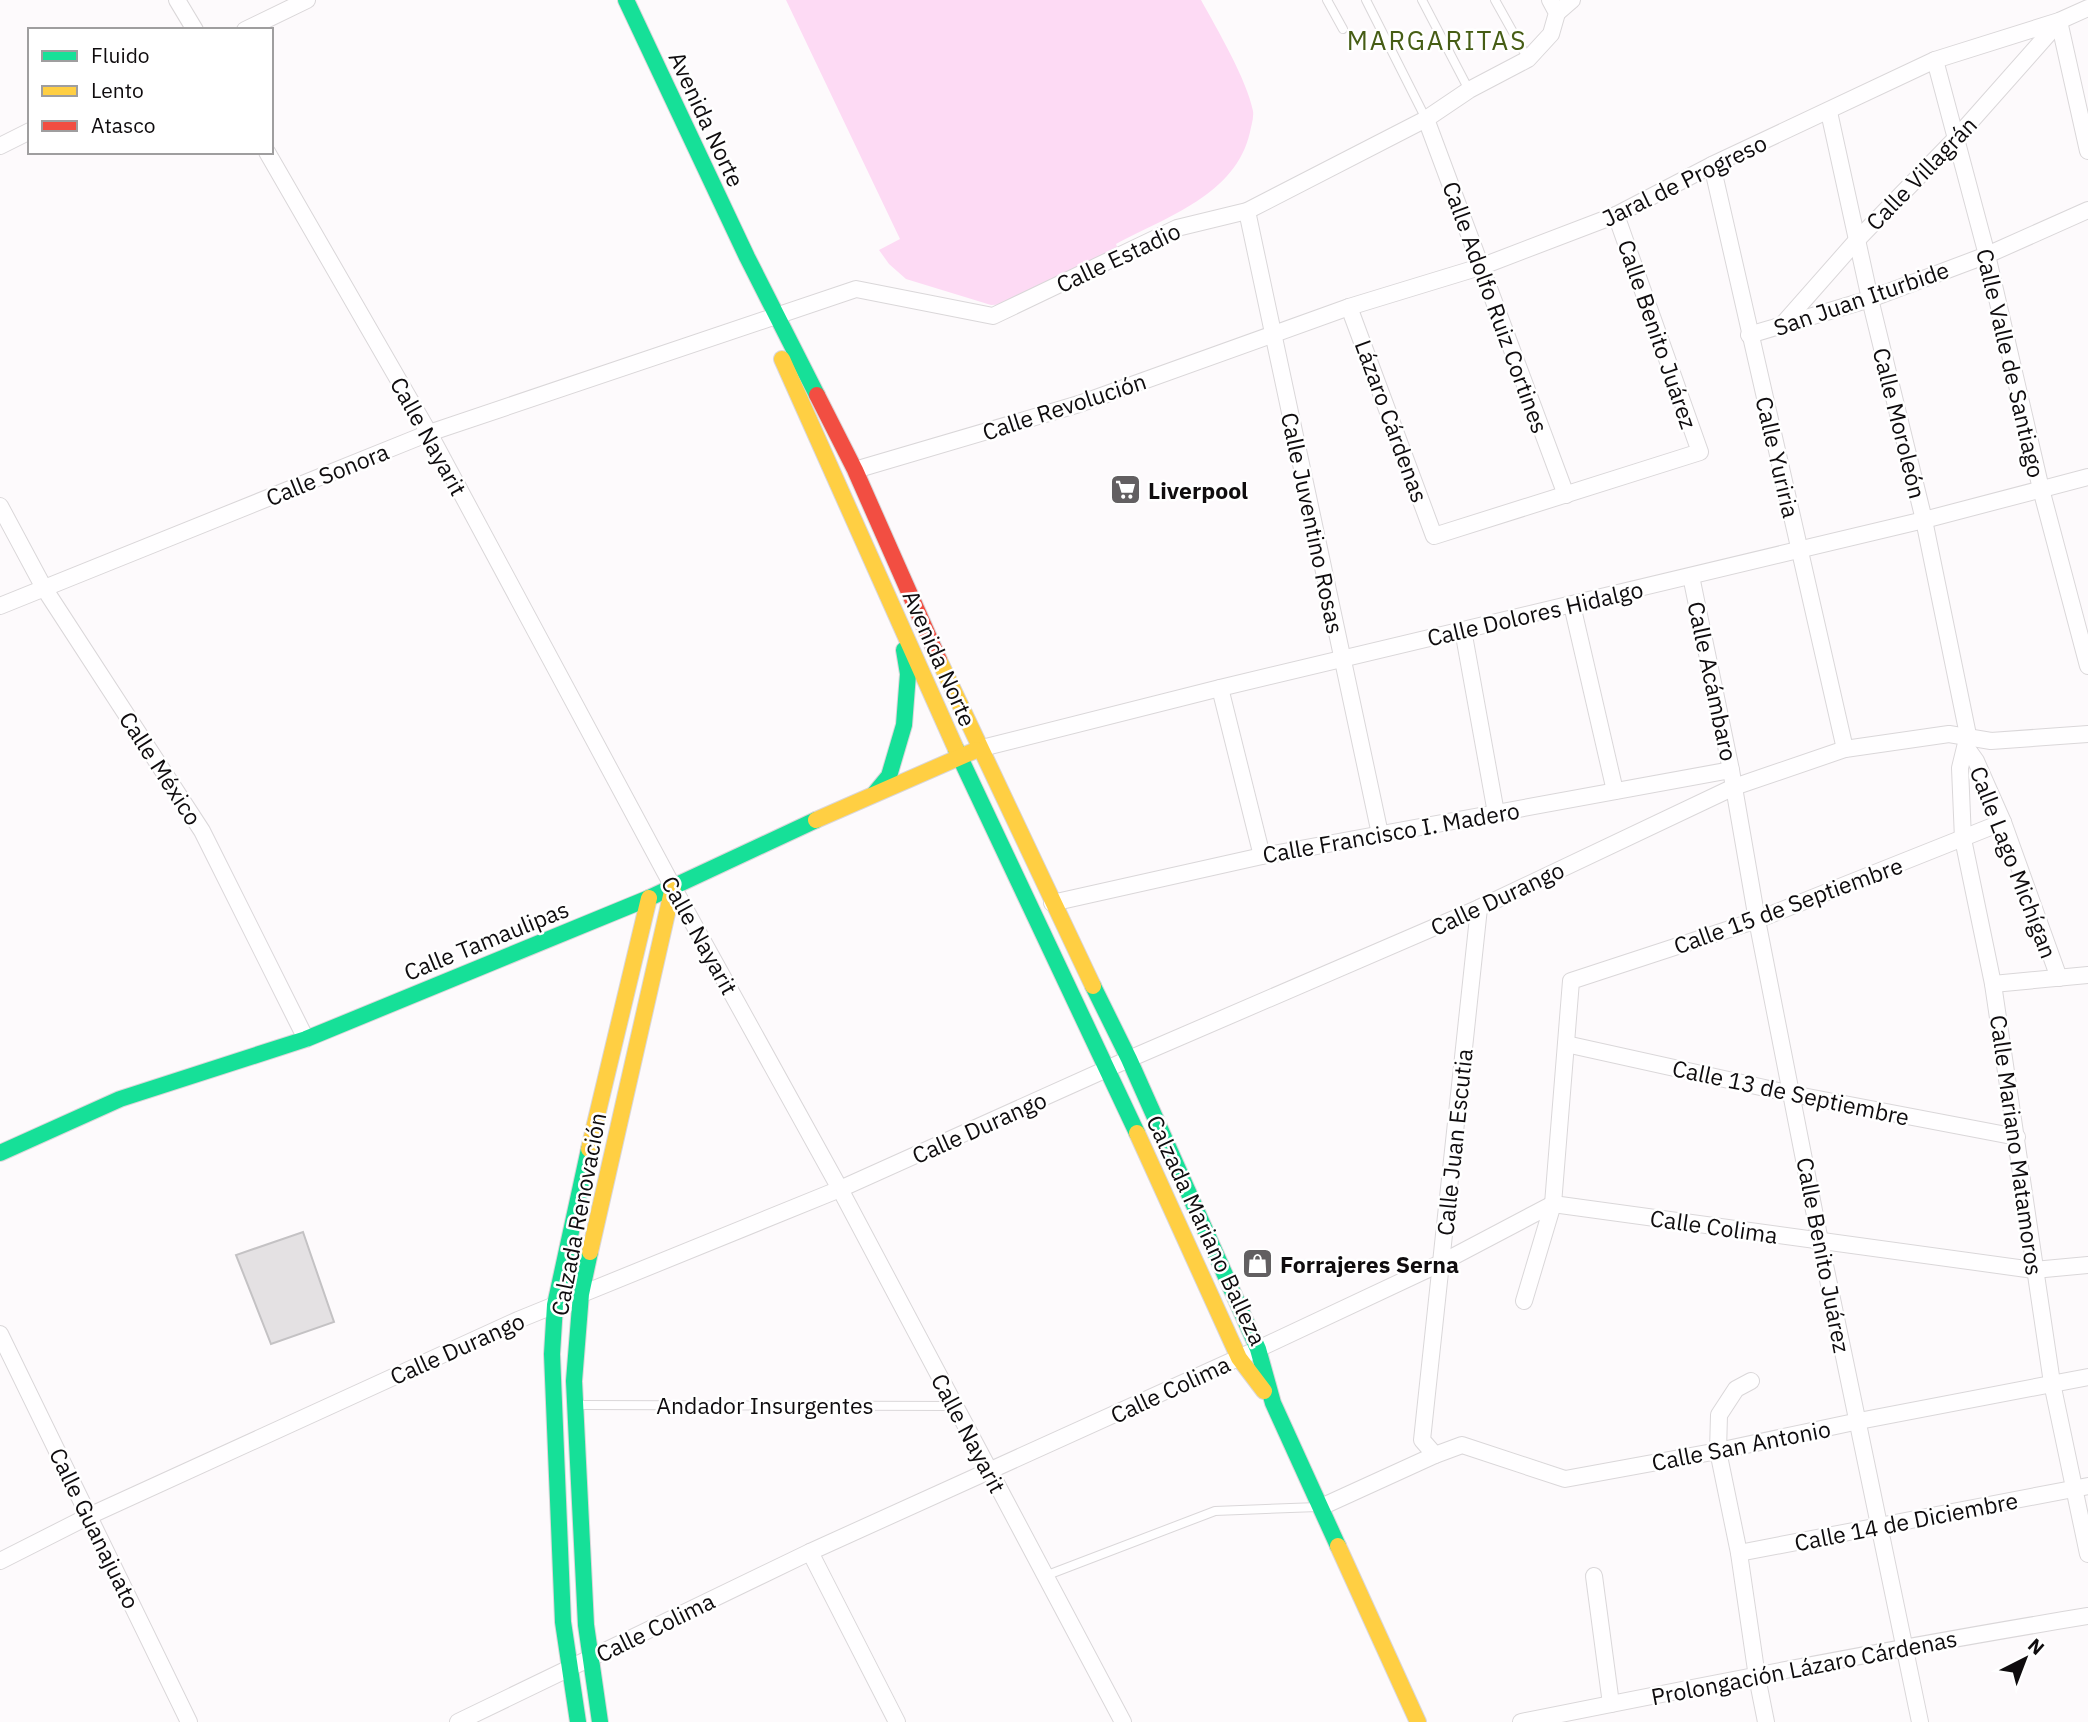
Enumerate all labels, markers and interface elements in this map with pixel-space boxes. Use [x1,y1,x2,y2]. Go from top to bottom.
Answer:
district label: MARGARITAS [1347,23,1527,57]
legend [28,28,273,154]
text: Fluido [91,41,150,69]
street label: Avenida Norte [663,46,751,192]
text: Lento [91,76,144,104]
street label: Calle Villagrán [1859,110,1983,236]
text: Atasco [91,111,155,139]
street label: Jaral de Progreso [1597,127,1771,233]
street label: Calle Adolfo Ruiz Cortines [1436,177,1556,437]
street label: Calle Estadio [1051,215,1185,299]
street label: Calle Benito Juárez [1612,235,1704,433]
street label: Calle Valle de Santiago [1970,246,2052,480]
street label: San Juan Iturbide [1769,254,1953,342]
street label: Lázaro Cárdenas [1349,336,1435,506]
street label: Calle Moroleón [1867,344,1933,502]
street label: Calle Revolución [978,365,1150,447]
street label: Calle Nayarit [384,371,474,501]
street label: Calle Yuriria [1749,393,1807,521]
street label: Calle Juventino Rosas [1275,409,1351,637]
street label: Calle Sonora [261,436,393,512]
supermarket icon: Liverpool [1108,473,1142,507]
place label: Liverpool [1148,475,1248,505]
street label: Calle Dolores Hidalgo [1424,574,1646,652]
street label: Avenida Norte [897,585,983,731]
street label: Calle Acámbaro [1681,598,1745,764]
street label: Calle México [113,705,209,831]
street label: Calle Lago Michígan [1964,762,2064,962]
street label: Calle Francisco I. Madero [1260,795,1522,869]
street label: Calle 15 de Septiembre [1669,850,1907,960]
street label: Calle Durango [1425,854,1569,942]
street label: Calle Nayarit [655,870,745,1000]
street label: Calle Tamaulipas [399,893,573,987]
street label: Calle Mariano Matamoros [1984,1013,2050,1277]
street label: Calle Juan Escutia [1429,1047,1479,1237]
street label: Calle 13 de Septiembre [1670,1052,1912,1132]
street label: Calle Durango [907,1084,1051,1170]
street label: Calzada Renovación [544,1110,612,1318]
street label: Calzada Mariano Balleza [1140,1110,1274,1350]
street label: Calle Benito Juárez [1790,1155,1858,1355]
street label: Calle Colima [1648,1202,1780,1250]
shop icon: Forrajeres Serna [1240,1247,1274,1281]
place label: Forrajeres Serna [1280,1249,1459,1279]
street label: Calle Durango [385,1305,529,1391]
street label: Calle Colima [1105,1348,1235,1430]
street label: Calle Nayarit [925,1368,1013,1498]
street label: Andador Insurgentes [656,1390,874,1420]
street label: Calle San Antonio [1649,1413,1833,1477]
street label: Calle Guanajuato [43,1442,147,1614]
street label: Calle 14 de Diciembre [1792,1485,2020,1557]
street label: Calle Colima [591,1585,719,1669]
street label: Prolongación Lázaro Cárdenas [1649,1623,1959,1711]
north arrow [1990,1624,2060,1694]
text: N [2023,1633,2050,1660]

